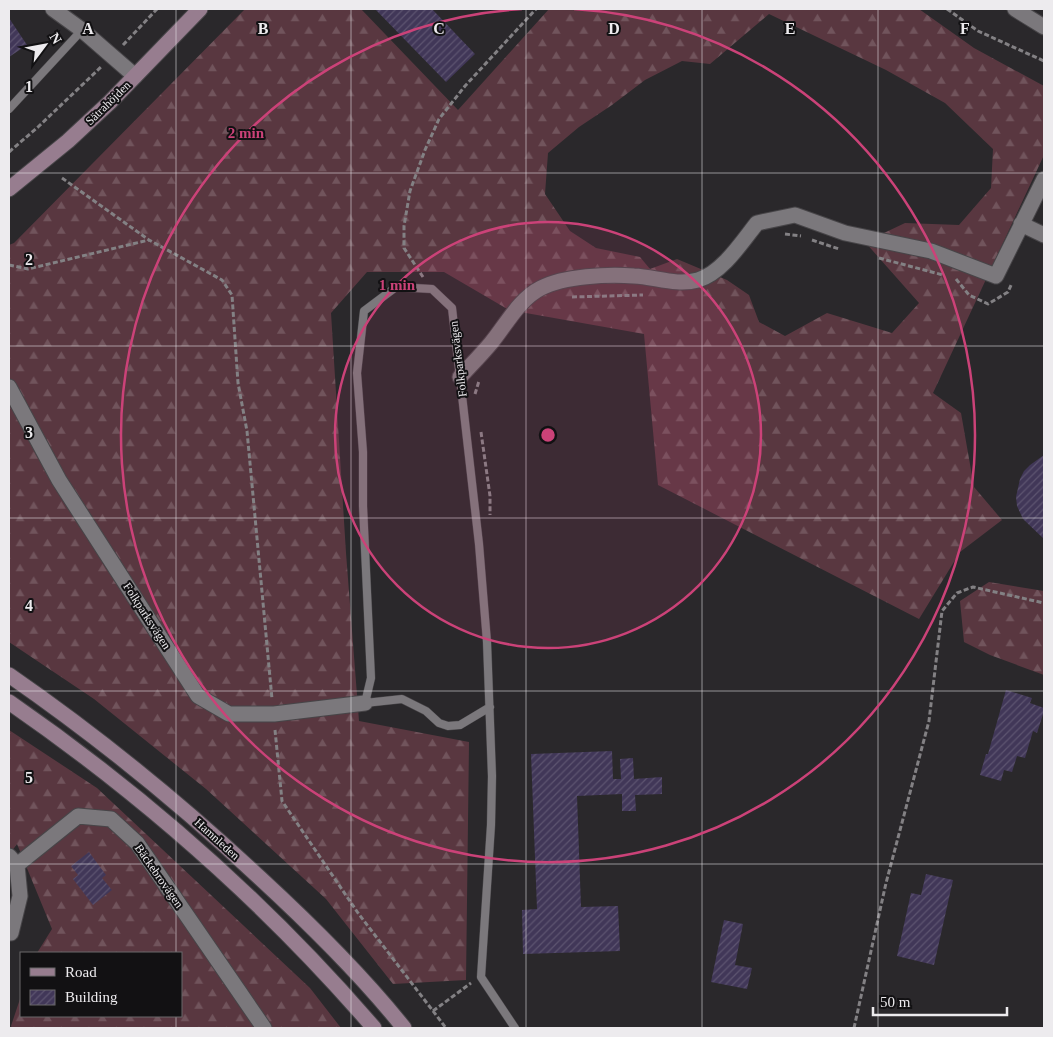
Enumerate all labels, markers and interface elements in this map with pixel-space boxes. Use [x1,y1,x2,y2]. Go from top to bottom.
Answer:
north arrow [20,20,70,70]
text: A [82,20,94,37]
text: B [258,20,269,37]
text: C [433,20,445,37]
text: D [608,20,620,37]
text: E [785,20,795,37]
text: F [960,20,970,37]
text: N [47,30,65,47]
text: 1 [25,78,33,95]
street label: Sätrahöjden [83,78,133,128]
text: 2 min [228,125,265,141]
text: 2 [25,251,33,268]
text: 1 min [379,277,416,293]
street label: Folkparksvägen [446,320,470,398]
text: 3 [25,424,33,441]
centre of rings [539,426,557,444]
street label: Folkparksvägen [120,580,174,652]
text: 4 [25,597,33,614]
text: 5 [25,769,33,786]
street label: Hamnleden [192,815,242,863]
street label: Bäckebrovägen [132,841,186,911]
legend [20,952,182,1017]
text: Road [65,964,97,980]
scale bar [873,984,1007,1016]
text: Building [65,989,118,1005]
text: 50 m [880,994,911,1010]

